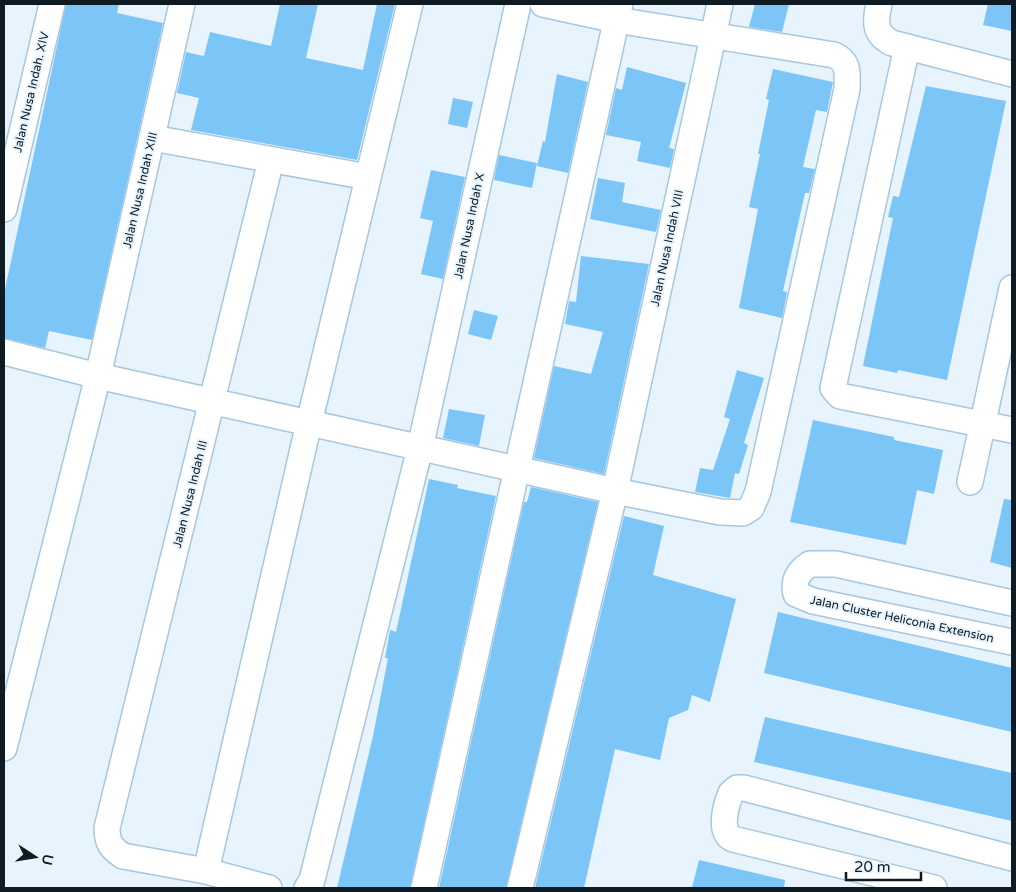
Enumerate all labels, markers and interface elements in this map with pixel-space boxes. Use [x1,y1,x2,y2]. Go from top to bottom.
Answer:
street label: Jalan Nusa Indah. XIV [10,30,52,154]
street label: Jalan Nusa Indah XIII [120,131,160,249]
street label: Jalan Nusa Indah X [451,172,487,280]
street label: Jalan Nusa Indah VIII [648,188,686,308]
street label: Jalan Nusa Indah III [170,439,210,549]
street label: Jalan Cluster Heliconia Extension [809,593,995,645]
north arrow [10,832,60,882]
scale bar [846,850,921,882]
text: U [38,853,57,867]
text: 20 m [854,858,891,876]

